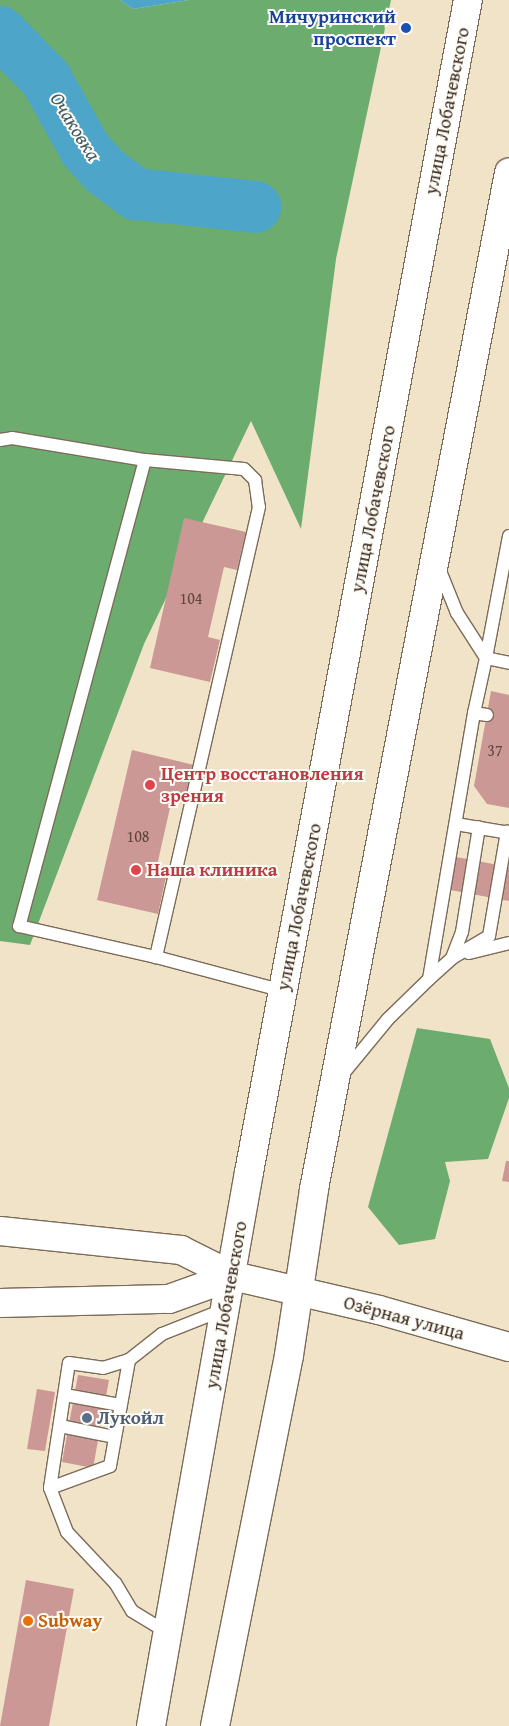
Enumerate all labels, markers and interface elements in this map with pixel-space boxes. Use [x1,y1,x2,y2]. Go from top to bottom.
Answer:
place label: Мичуринский проспект [269,6,396,50]
marker: Мичуринский проспект [400,22,412,34]
street label: улица Лобачевского [420,25,474,197]
water label: Очаковка [46,87,106,165]
street label: улица Лобачевского [346,423,400,595]
house number: 104 [179,588,203,608]
house number: 37 [487,740,503,760]
place label: Центр восстановления зрения [161,763,364,807]
marker: Центр восстановления зрения [143,778,157,792]
street label: улица Лобачевского [272,821,326,993]
house number: 108 [126,826,150,846]
place label: Наша клиника [147,859,278,881]
marker: Наша клиника [129,863,143,877]
street label: улица Лобачевского [200,1219,252,1391]
street label: Озёрная улица [341,1291,467,1345]
place label: Лукойл [97,1407,164,1429]
marker: Лукойл [81,1412,93,1424]
place label: Subway [38,1610,102,1632]
marker: Subway [22,1615,34,1627]

